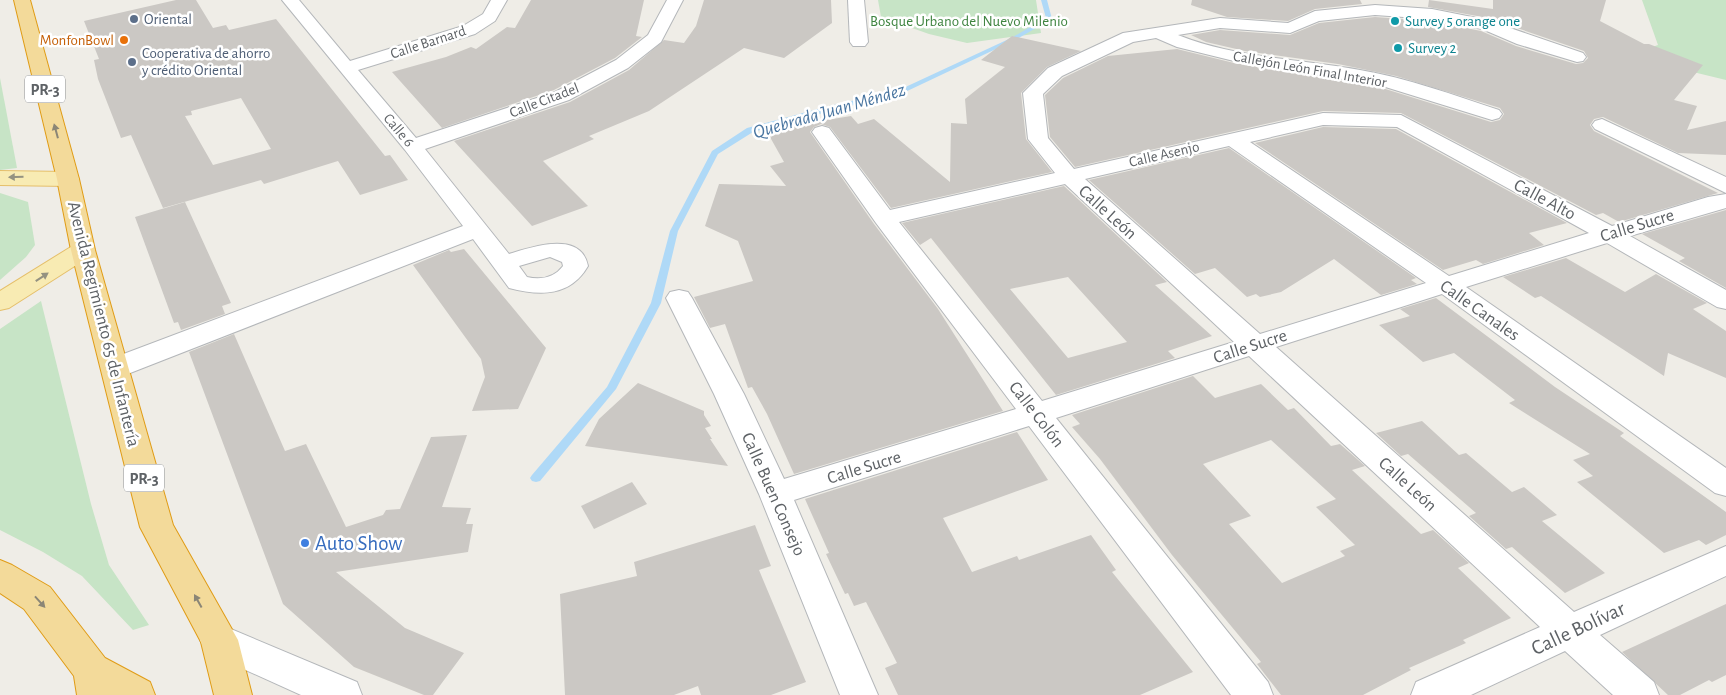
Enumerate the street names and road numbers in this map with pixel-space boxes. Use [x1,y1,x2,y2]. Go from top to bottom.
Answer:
street label: Calle Barnard [389,23,468,62]
street label: Callejón León Final Interior [1232,49,1388,90]
road number: PR-3 [25,76,65,102]
street label: Calle Citadel [507,80,581,121]
street label: Calle 6 [380,111,417,150]
street label: Calle Asenjo [1127,139,1201,170]
street label: Calle Alto [1511,176,1578,224]
street label: Calle León [1075,182,1140,243]
street label: Avenida Regimiento 65 de Infantería [64,200,142,449]
street label: Calle Sucre [1598,206,1676,246]
street label: Calle Canales [1436,277,1522,345]
street label: Calle Sucre [1211,327,1289,367]
street label: Calle Colón [1005,378,1067,451]
street label: Calle Buen Consejo [738,430,808,559]
street label: Calle Sucre [825,448,903,488]
street label: Calle León [1375,454,1440,515]
road number: PR-3 [124,464,164,492]
street label: Calle Bolívar [1528,598,1628,659]

